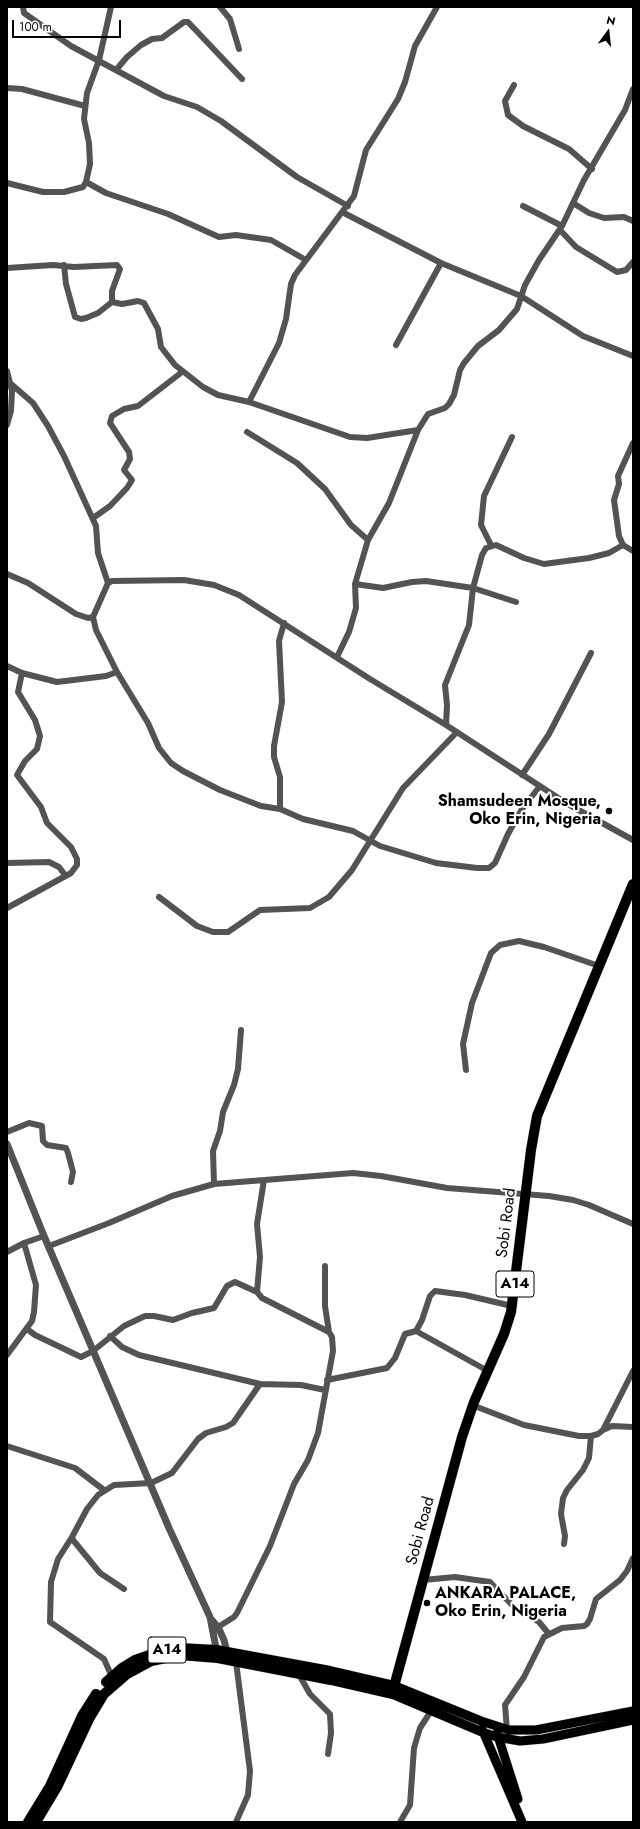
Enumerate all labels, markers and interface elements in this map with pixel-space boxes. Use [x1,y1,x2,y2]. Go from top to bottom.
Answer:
scale bar [14,12,123,38]
north arrow [588,12,628,52]
text: N [605,12,617,29]
text: 100 m [19,18,52,36]
place label: Shamsudeen Mosque, Oko Erin, Nigeria [438,792,601,830]
marker: Shamsudeen Mosque, Oko Erin, Nigeria [604,806,614,816]
street label: Sobi Road [493,1187,521,1259]
road number: A14 [496,1271,534,1297]
street label: Sobi Road [403,1495,439,1567]
place label: ANKARA PALACE, Oko Erin, Nigeria [435,1584,576,1622]
marker: ANKARA PALACE, Oko Erin, Nigeria [422,1598,432,1608]
road number: A14 [148,1637,186,1663]

